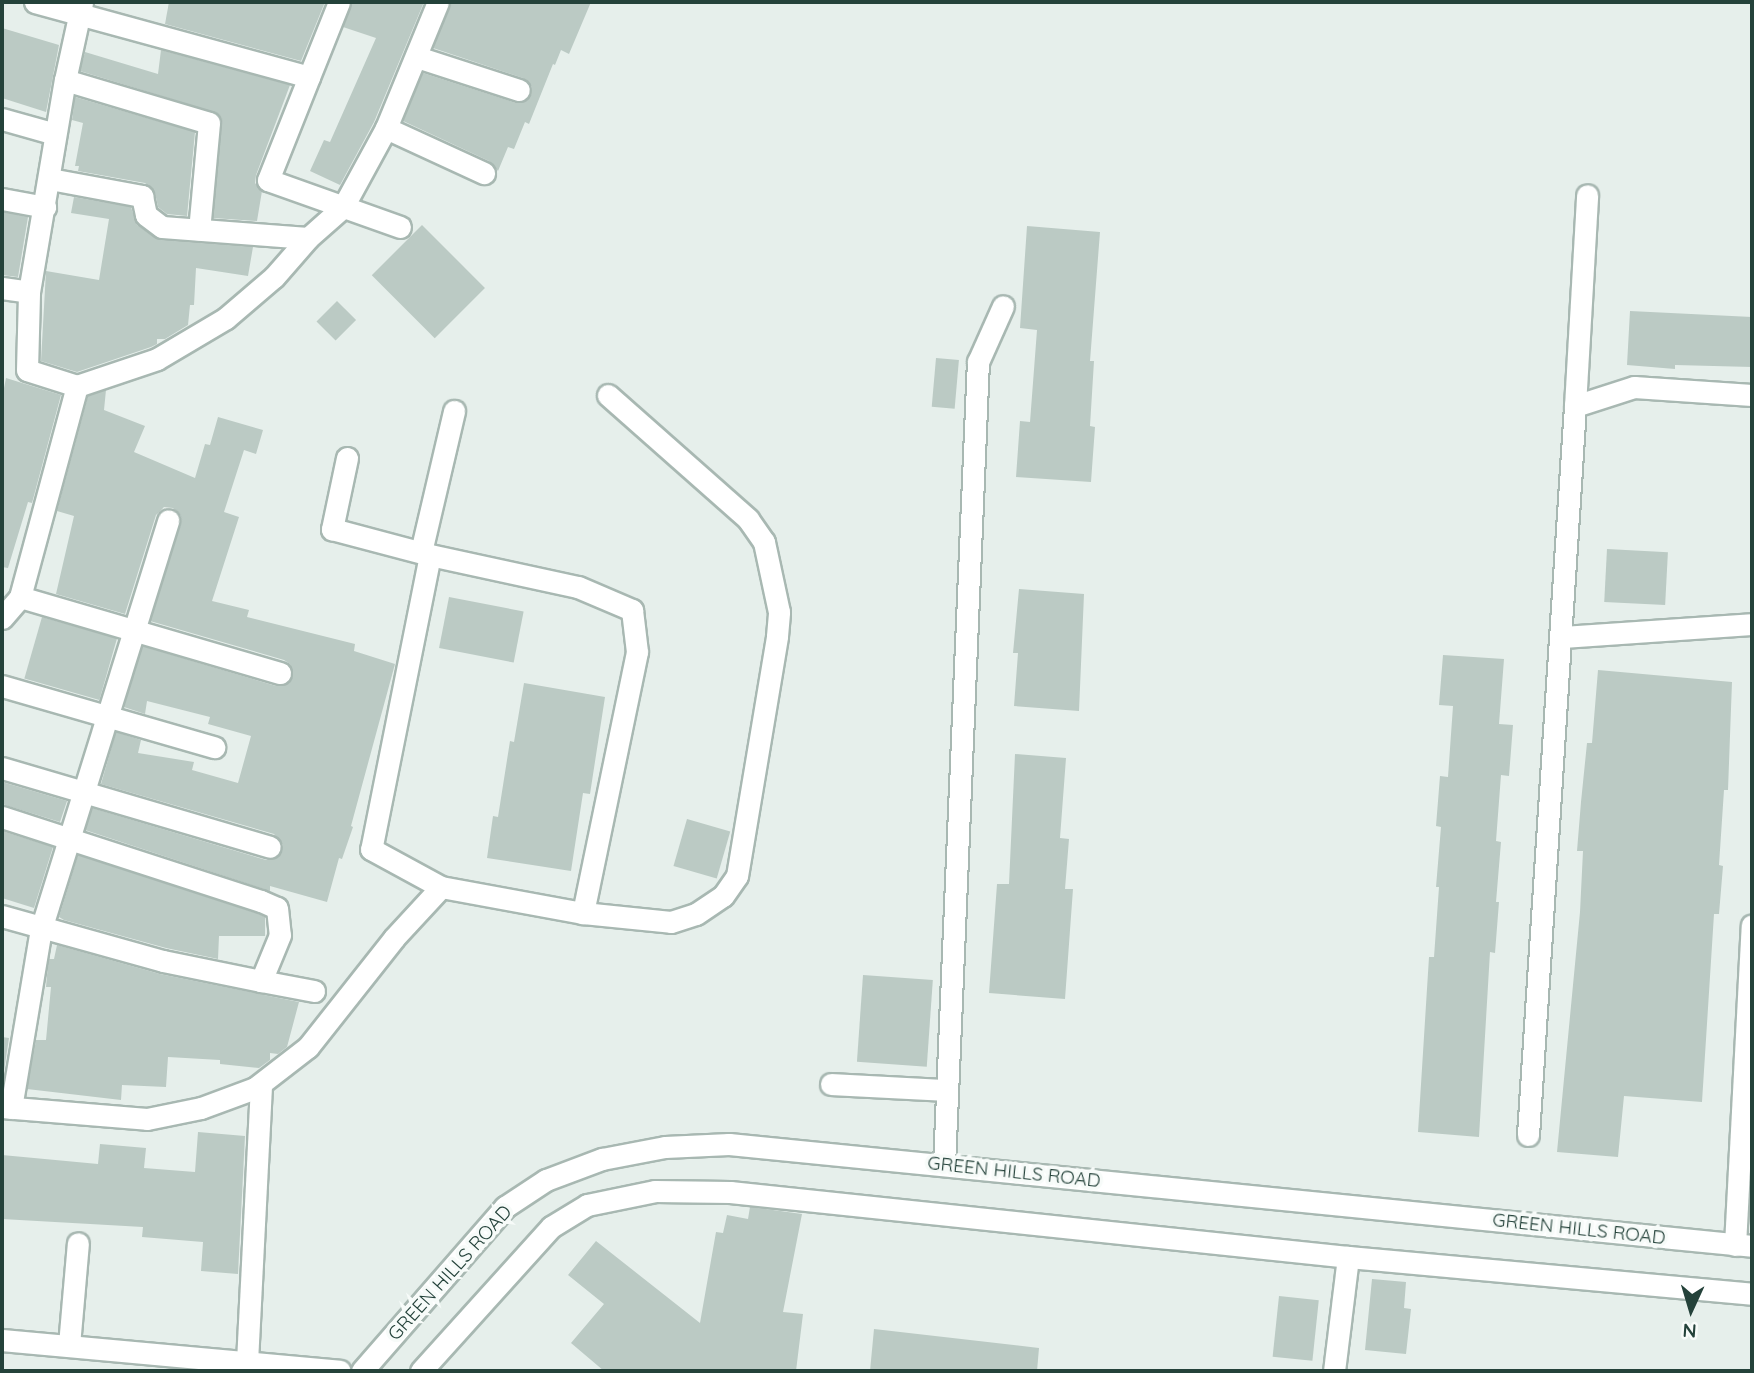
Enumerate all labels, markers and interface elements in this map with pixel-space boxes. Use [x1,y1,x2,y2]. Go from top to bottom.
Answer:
street label: GREEN HILLS ROAD [926,1152,1102,1192]
street label: GREEN HILLS ROAD [383,1201,517,1345]
street label: GREEN HILLS ROAD [1491,1209,1667,1249]
north arrow [1656,1275,1726,1345]
text: N [1682,1318,1697,1343]

